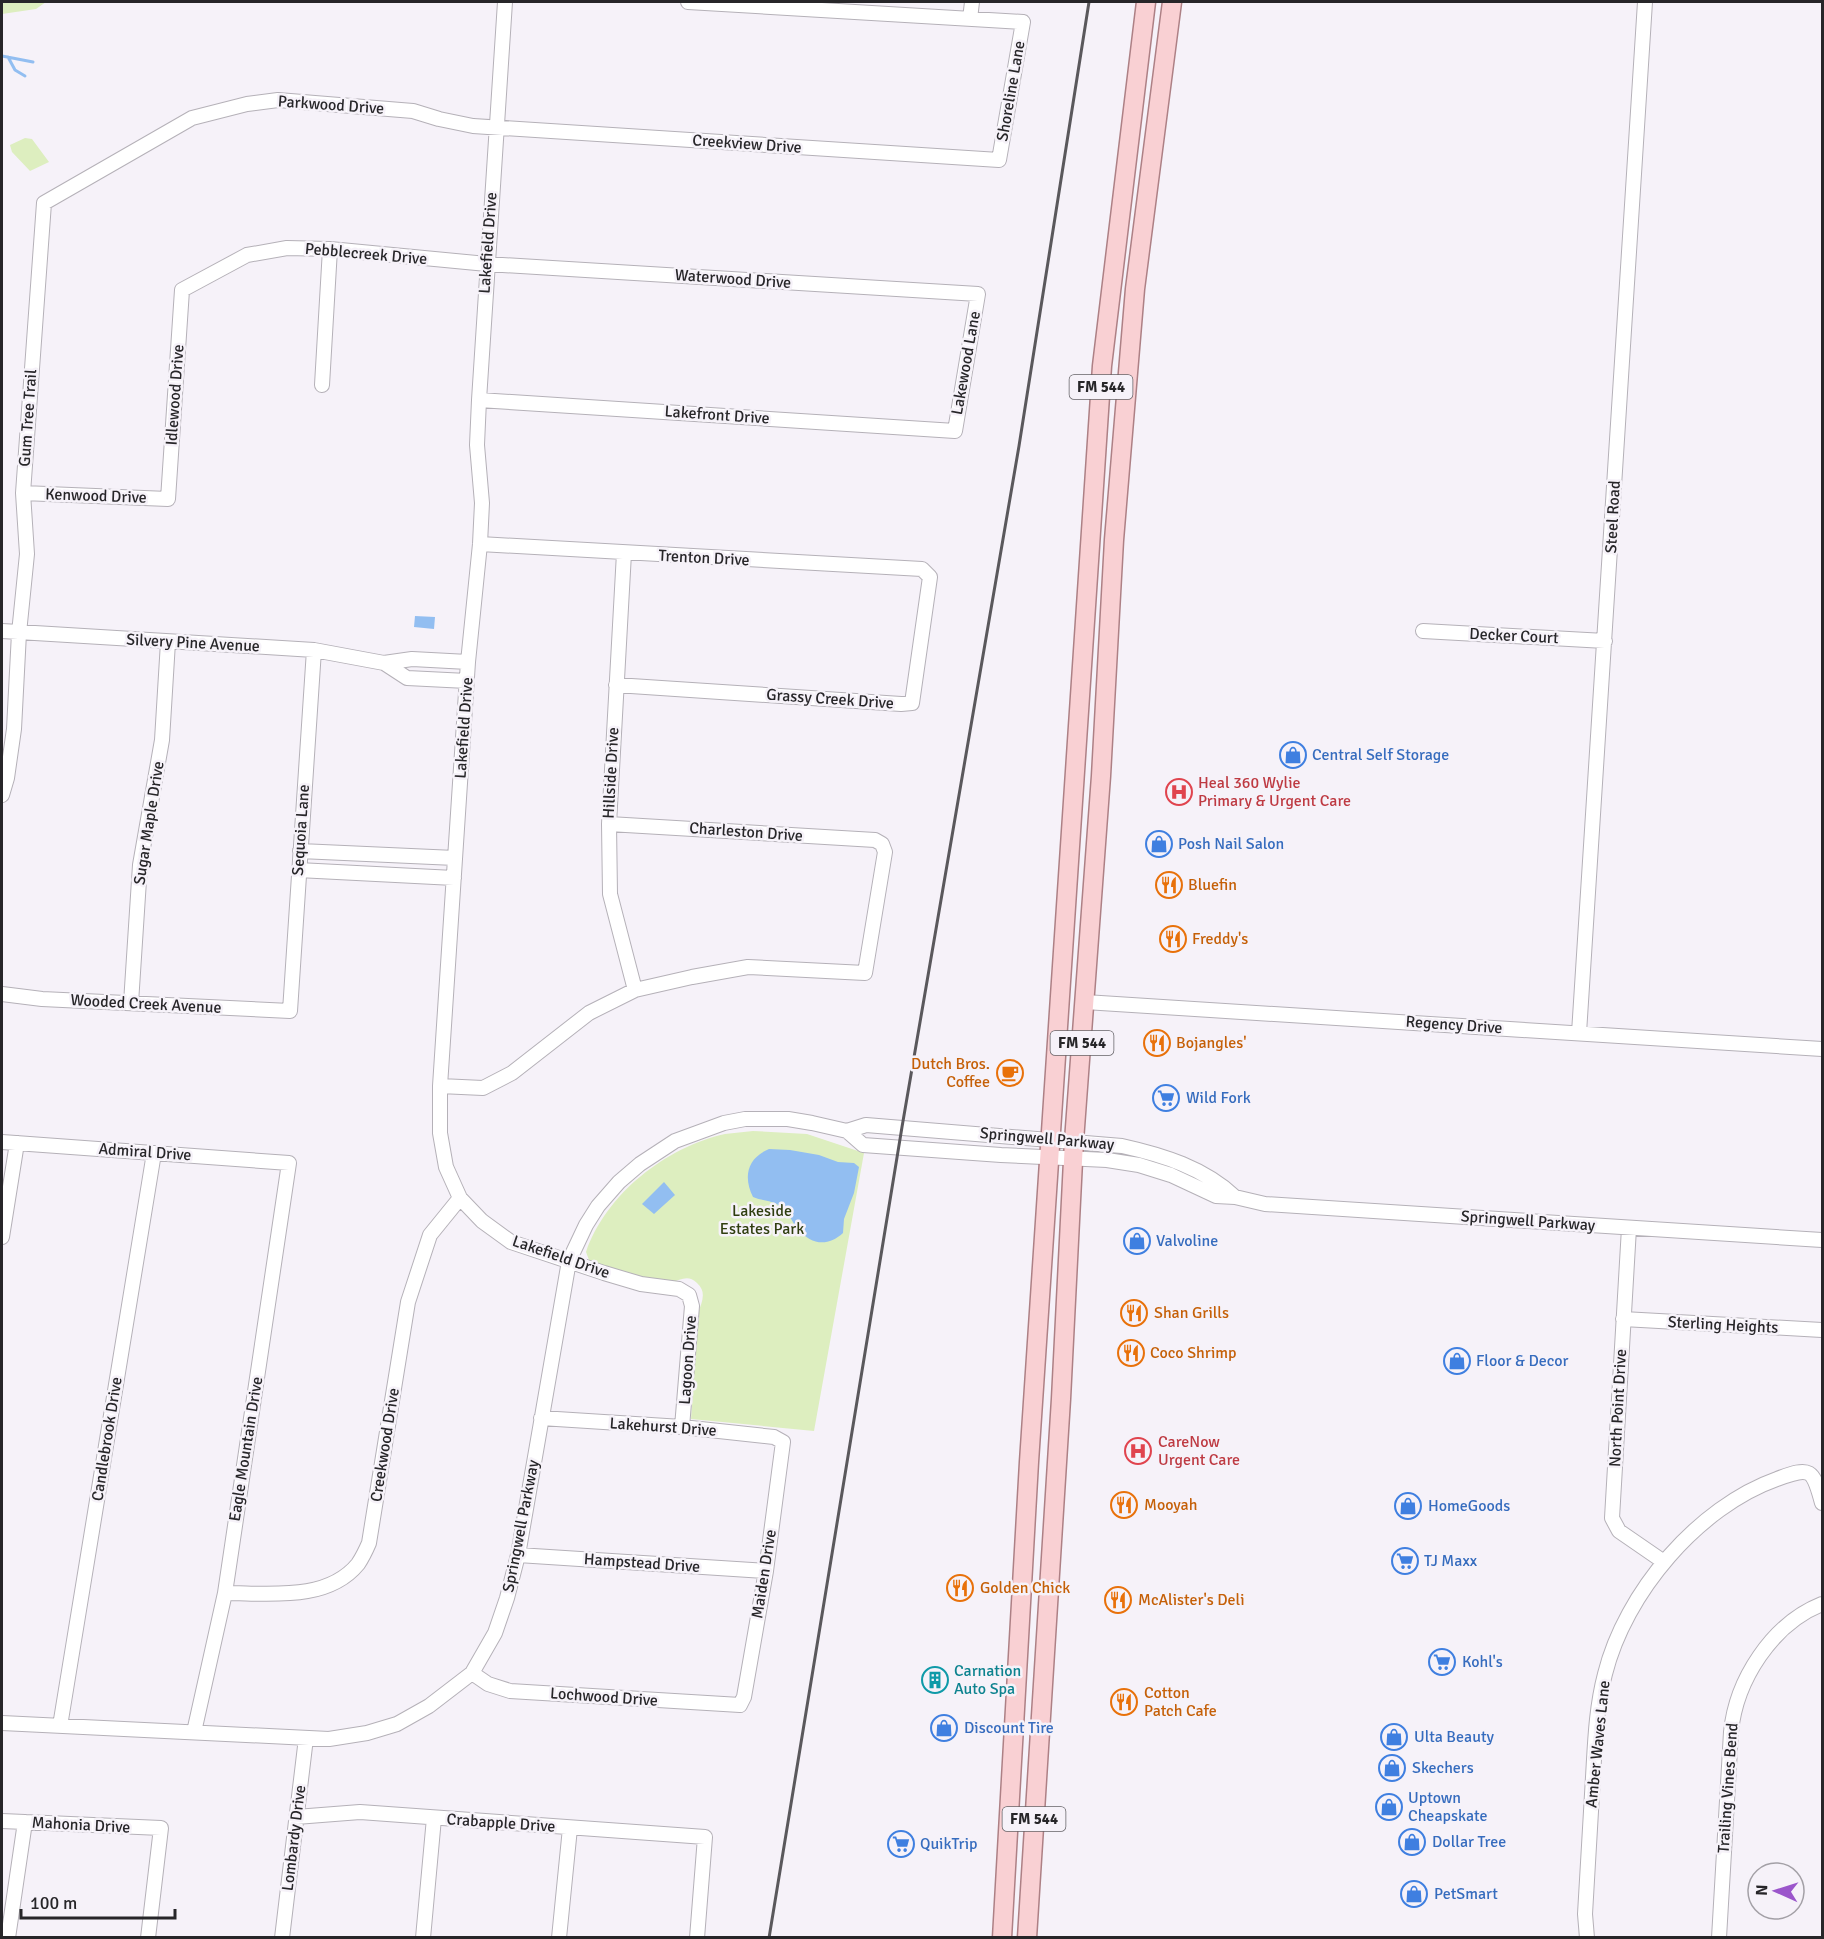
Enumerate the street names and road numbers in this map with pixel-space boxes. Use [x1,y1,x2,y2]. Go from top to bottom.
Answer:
street label: Shoreline Lane [992,39,1030,143]
street label: Parkwood Drive [277,91,385,119]
street label: Creekview Drive [692,130,802,158]
street label: Lakefield Drive [474,192,502,294]
street label: Pebblecreek Drive [304,239,428,269]
street label: Waterwood Drive [674,265,792,293]
street label: Lakewood Lane [947,310,985,416]
street label: Idlewood Drive [161,344,189,446]
street label: Gum Tree Trail [15,368,41,467]
road number: FM 544 [1070,375,1132,399]
street label: Lakefront Drive [664,401,770,429]
street label: Steel Road [1601,480,1625,554]
street label: Kenwood Drive [45,484,147,508]
street label: Trenton Drive [658,546,750,570]
street label: Decker Court [1469,624,1560,648]
street label: Silvery Pine Avenue [126,630,260,656]
street label: Lakefield Drive [450,677,478,779]
street label: Grassy Creek Drive [766,685,894,713]
street label: Hillside Drive [599,727,623,819]
street label: Sugar Maple Drive [129,760,169,886]
street label: Sequoia Lane [288,784,314,876]
street label: Charleston Drive [689,818,803,846]
street label: Wooded Creek Avenue [70,990,222,1018]
street label: Regency Drive [1405,1012,1503,1038]
road number: FM 544 [1050,1031,1114,1055]
street label: Springwell Parkway [979,1123,1115,1155]
street label: Admiral Drive [98,1139,192,1165]
street label: Springwell Parkway [1460,1206,1596,1236]
street label: Lakefield Drive [510,1231,612,1283]
street label: Sterling Heights [1667,1312,1779,1338]
street label: Lagoon Drive [675,1315,701,1405]
street label: North Point Drive [1605,1348,1631,1468]
street label: Candlebrook Drive [87,1375,127,1503]
street label: Eagle Mountain Drive [225,1375,267,1523]
street label: Creekwood Drive [366,1387,404,1503]
street label: Lakehurst Drive [609,1413,717,1441]
street label: Springwell Parkway [498,1457,544,1594]
street label: Maiden Drive [747,1528,781,1620]
street label: Hampstead Drive [583,1549,701,1577]
street label: Amber Waves Lane [1581,1679,1615,1809]
street label: Lochwood Drive [549,1683,659,1711]
street label: Trailing Vines Bend [1713,1722,1743,1854]
street label: Lombardy Drive [278,1784,310,1892]
road number: FM 544 [1002,1807,1066,1831]
street label: Crabapple Drive [446,1809,556,1837]
street label: Mahonia Drive [31,1812,131,1838]

